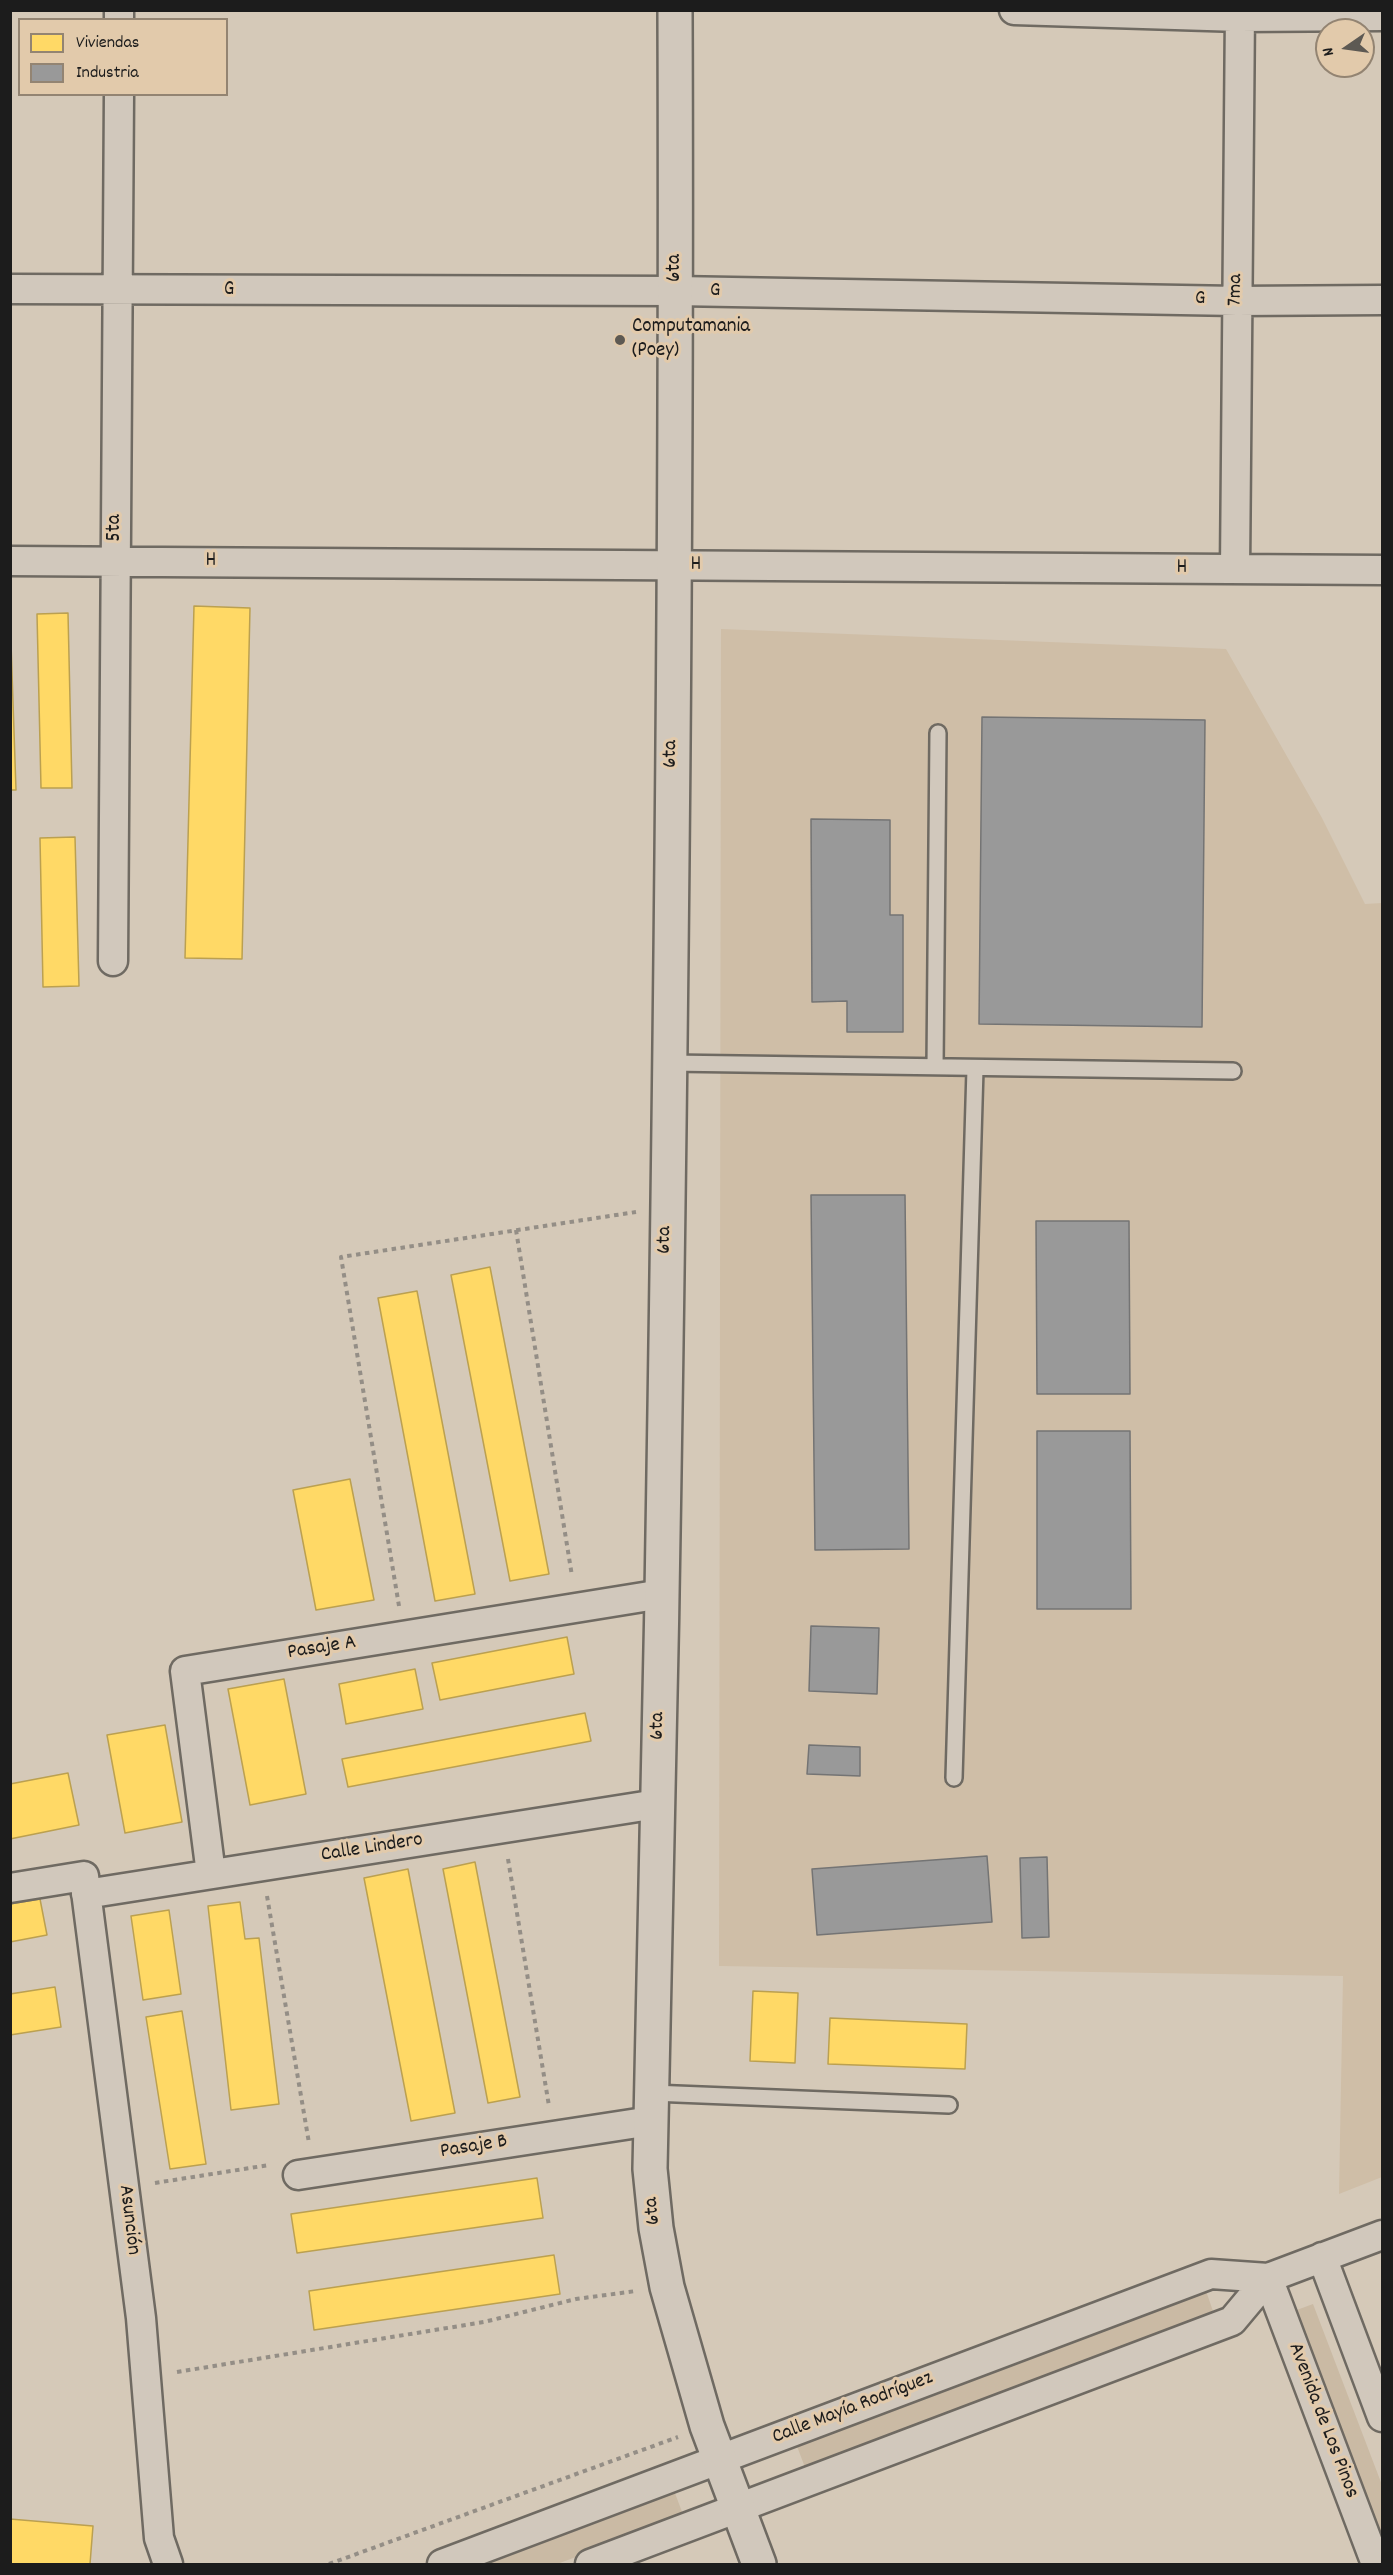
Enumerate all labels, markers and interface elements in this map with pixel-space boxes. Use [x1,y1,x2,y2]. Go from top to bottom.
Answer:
legend [18,18,228,96]
north arrow [1315,18,1375,78]
text: Viviendas [76,31,139,56]
text: N [1317,45,1341,58]
text: Industria [76,61,139,86]
street label: 6ta [663,254,689,282]
street label: 7ma [1224,274,1250,306]
street label: G [224,278,234,304]
street label: G [709,279,721,305]
street label: G [1194,287,1206,313]
place label: Computamania (Poey) [632,315,750,365]
marker: Computamania (Poey) [613,333,627,347]
street label: 5ta [103,514,129,542]
street label: H [206,549,216,575]
street label: H [691,553,701,579]
street label: H [1177,556,1187,582]
street label: 6ta [659,740,685,768]
street label: 6ta [653,1226,679,1254]
street label: Pasaje A [286,1631,358,1667]
street label: 6ta [646,1712,672,1740]
street label: Calle Lindero [319,1829,425,1869]
street label: Pasaje B [439,2130,509,2166]
street label: Asunción [111,2184,145,2256]
street label: 6ta [640,2196,668,2226]
street label: Avenida de Los Pinos [1281,2340,1363,2502]
street label: Calle Mayía Rodríguez [769,2367,937,2451]

